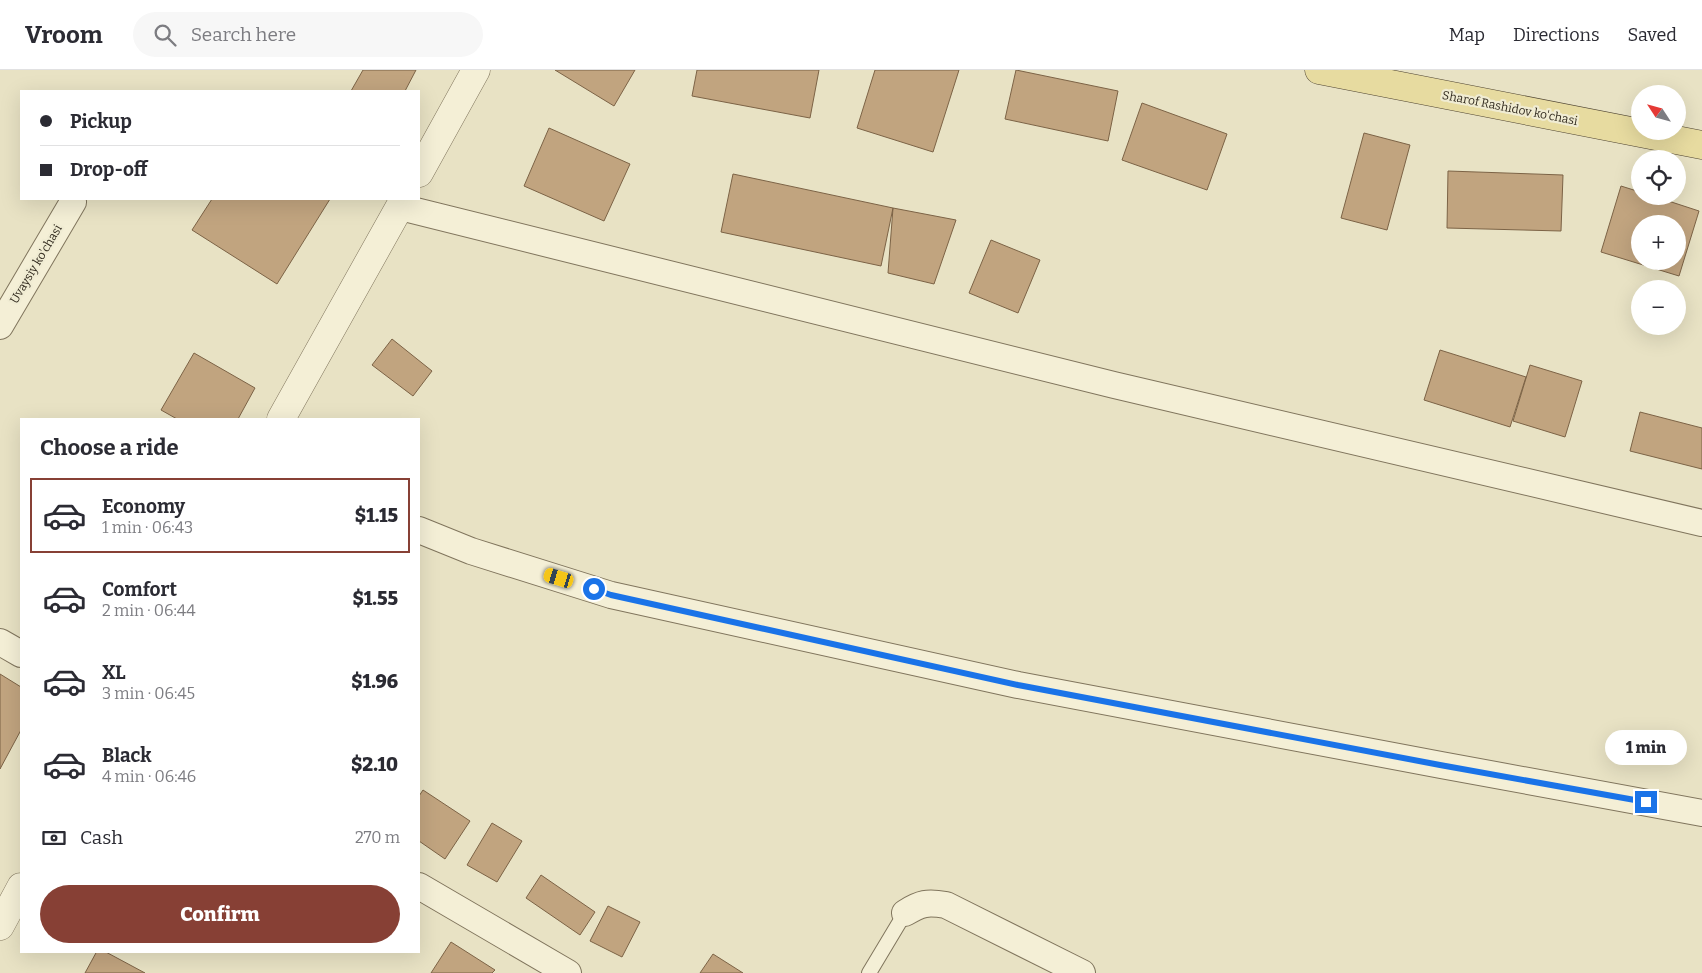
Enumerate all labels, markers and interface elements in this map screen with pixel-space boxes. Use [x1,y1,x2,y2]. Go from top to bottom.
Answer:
search box [133,12,483,57]
text: Vroom [25,21,103,49]
icon: search [151,21,179,49]
text: Search here [191,23,296,46]
text: Map [1449,24,1485,46]
text: Directions [1513,24,1600,46]
text: Saved [1628,24,1677,46]
north arrow [1631,85,1686,140]
map controls [1631,85,1686,335]
street label: Sharof Rashidov ko'chasi [1441,88,1579,128]
text: Pickup [70,110,132,133]
button: locate [1631,150,1686,205]
text: Drop-off [70,158,148,181]
button: + [1631,215,1686,270]
street label: Uvaysiy ko'chasi [7,222,65,306]
button: − [1631,280,1686,335]
text: Choose a ride [40,434,179,461]
icon: car [42,493,87,538]
text: Economy [102,495,185,518]
text: $1.15 [355,504,398,527]
text: 1 min · 06:43 [102,518,193,537]
car [542,566,575,590]
icon: car [42,576,87,621]
text: Comfort [102,578,177,601]
route start [583,578,605,600]
text: $1.55 [352,587,398,610]
text: 2 min · 06:44 [102,601,196,620]
icon: car [42,659,87,704]
text: XL [102,661,126,684]
text: $1.96 [351,670,398,693]
text: 3 min · 06:45 [102,684,195,703]
callout: 1 min [1605,730,1687,764]
text: 1 min [1626,738,1666,757]
icon: car [42,742,87,787]
text: Black [102,744,152,767]
text: $2.10 [351,753,398,776]
text: 4 min · 06:46 [102,767,196,786]
route end [1635,791,1657,813]
icon: cash [40,824,68,852]
text: Cash [80,826,123,849]
text: 270 m [355,828,400,847]
button: Confirm [40,885,400,943]

